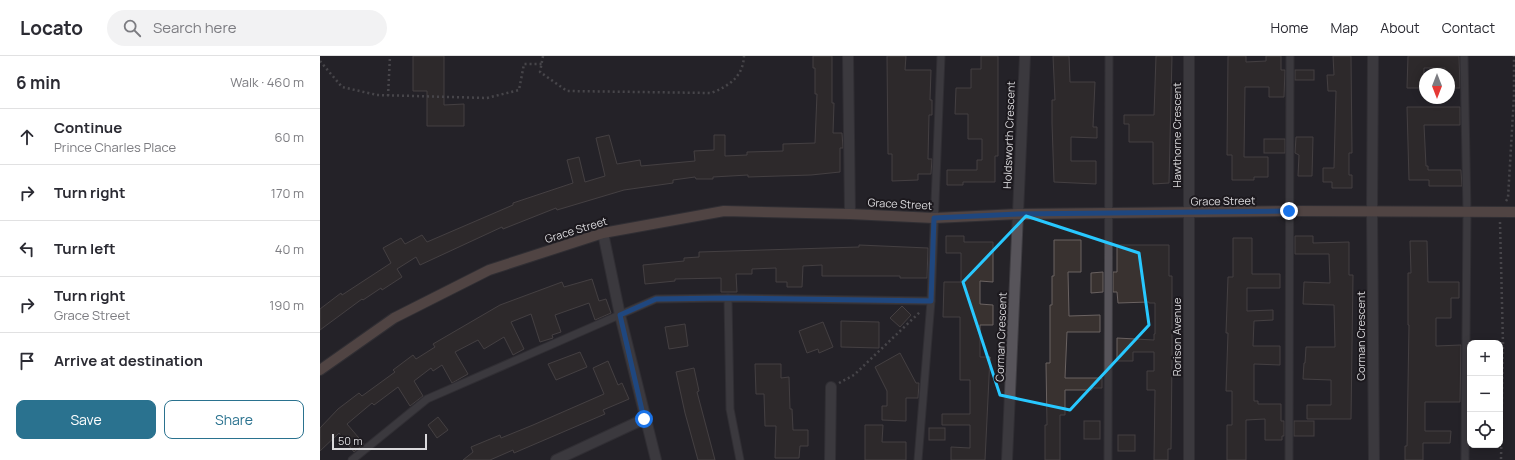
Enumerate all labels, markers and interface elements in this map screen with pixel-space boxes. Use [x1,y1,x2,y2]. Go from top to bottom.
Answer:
search box [107,10,387,46]
text: Locato [20,15,83,41]
icon: search [121,17,143,39]
text: Search here [153,17,236,38]
text: Home [1271,18,1308,37]
text: Map [1330,18,1358,37]
text: About [1380,18,1420,37]
text: Contact [1442,18,1495,37]
north arrow [1419,68,1455,104]
text: 6 min [16,71,61,94]
text: Walk · 460 m [230,73,304,91]
street label: Holdsworth Crescent [999,81,1018,189]
street label: Hawthorne Crescent [1169,82,1184,188]
text: Continue [54,117,122,138]
icon: ahead [16,126,38,148]
text: 60 m [274,128,304,146]
text: Prince Charles Place [54,138,176,156]
icon: right [16,182,38,204]
text: Turn right [54,182,125,203]
text: 170 m [271,184,304,202]
street label: Grace Street [1191,192,1255,209]
street label: Grace Street [867,194,933,213]
route end [1280,202,1298,220]
street label: Grace Street [543,213,609,246]
icon: left [16,238,38,260]
text: Turn left [54,238,116,259]
text: 40 m [275,240,304,258]
text: Turn right [54,285,125,306]
street label: Corman Crescent [1353,291,1368,381]
street label: Corman Crescent [991,292,1010,382]
icon: right [16,294,38,316]
text: 190 m [269,296,304,314]
street label: Rorison Avenue [1169,297,1184,376]
text: Grace Street [54,306,130,324]
map controls [1467,340,1503,448]
button: + [1467,340,1503,376]
icon: arrive [16,350,38,372]
text: Arrive at destination [54,350,203,371]
button: − [1467,376,1503,412]
button: Save [16,400,156,439]
button: Share [164,400,304,439]
route start [635,410,653,428]
button: locate [1467,412,1503,448]
scale bar [332,432,427,451]
text: 50 m [338,433,363,448]

